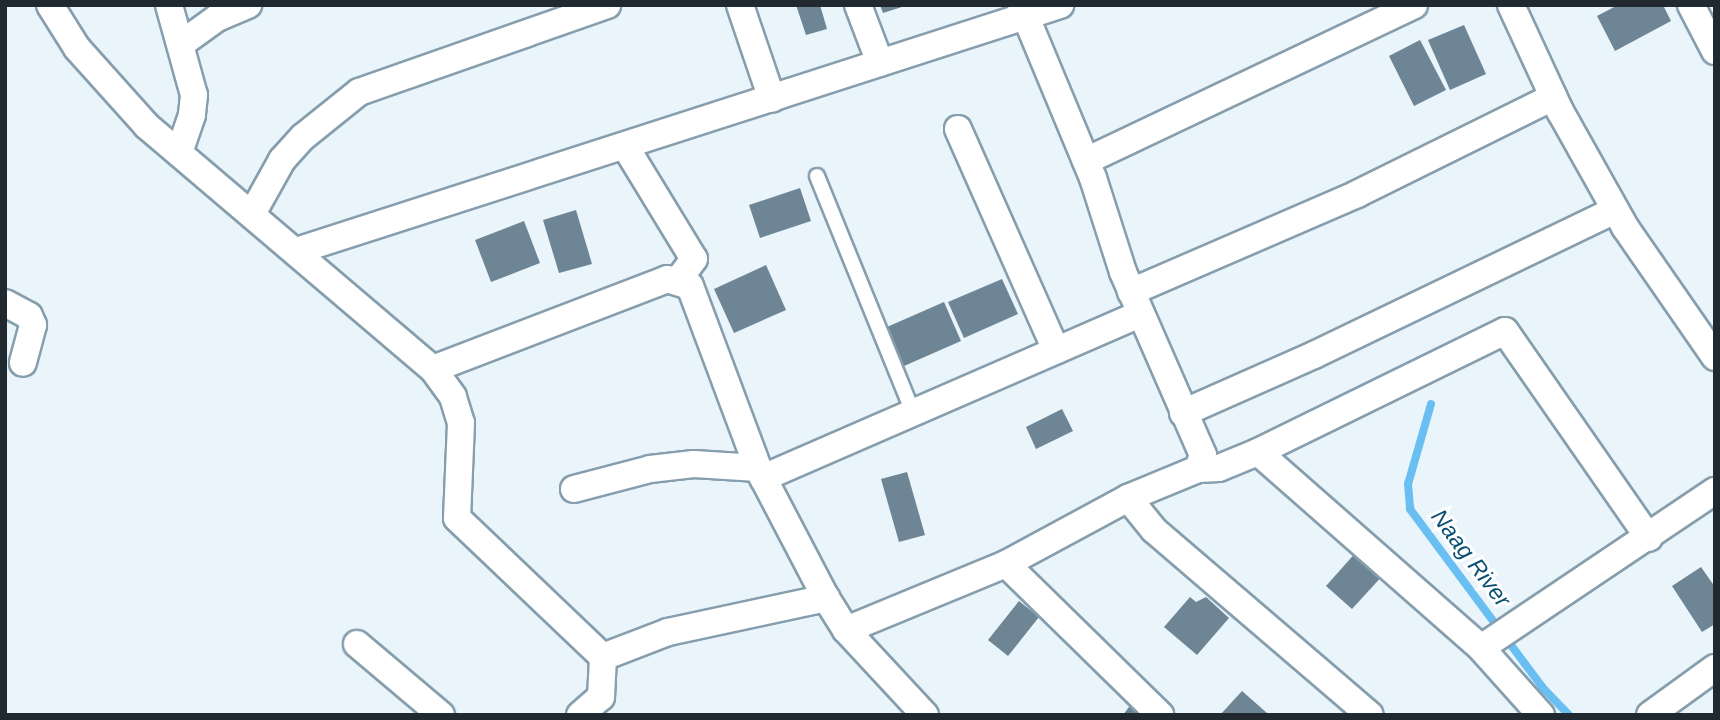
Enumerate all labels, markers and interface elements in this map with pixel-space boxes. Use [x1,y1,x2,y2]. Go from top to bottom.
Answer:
water label: Naag River [1425,504,1517,612]

